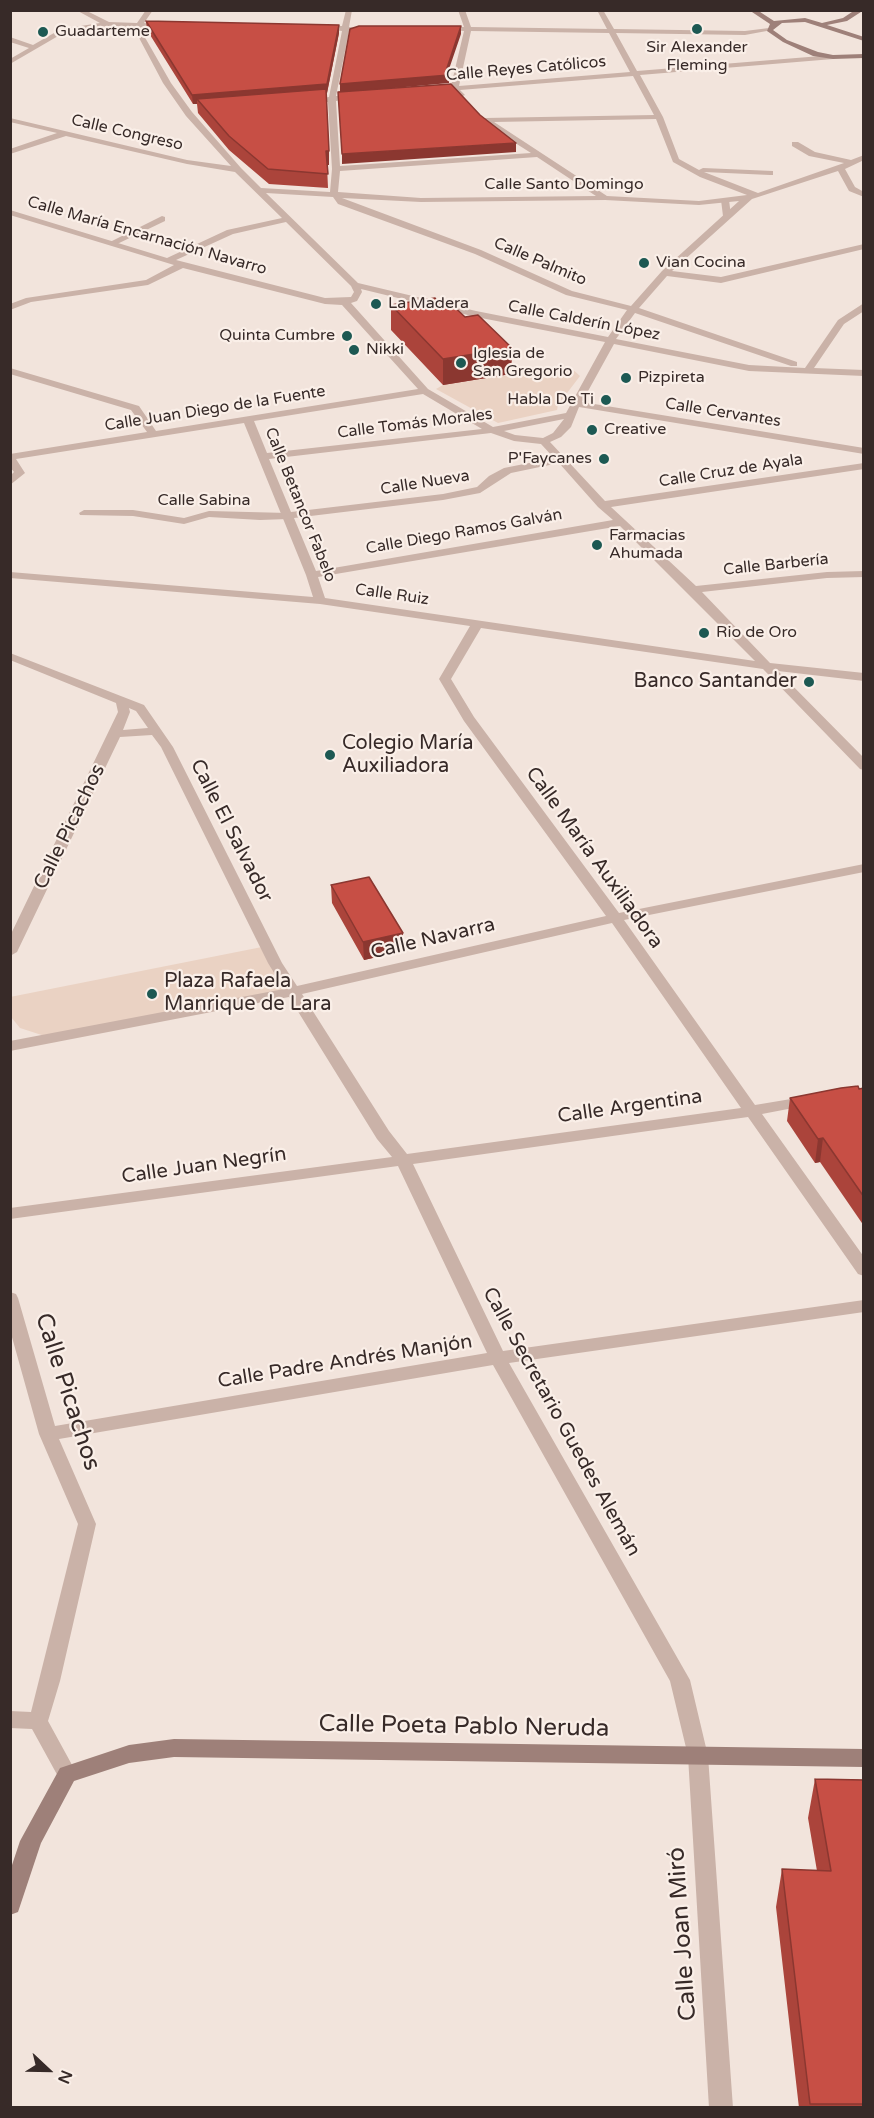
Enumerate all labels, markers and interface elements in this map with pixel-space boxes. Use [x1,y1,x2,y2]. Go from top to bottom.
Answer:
place label: Guadarteme [55,22,150,42]
marker: Sir Alexander Fleming [690,22,704,36]
marker: Guadarteme [36,25,50,39]
place label: Sir Alexander Fleming [646,38,748,76]
street label: Calle Reyes Católicos [445,52,607,86]
street label: Calle Congreso [69,111,185,155]
street label: Calle Santo Domingo [484,175,644,195]
street label: Calle María Encarnación Navarro [25,193,269,279]
street label: Calle Palmito [491,234,589,290]
place label: Vian Cocina [656,253,746,273]
marker: Vian Cocina [637,256,651,270]
place label: La Madera [388,294,469,314]
marker: La Madera [369,297,383,311]
street label: Calle Calderín López [506,297,662,345]
place label: Quinta Cumbre [219,326,335,346]
marker: Quinta Cumbre [340,329,354,343]
place label: Nikki [366,340,404,360]
marker: Nikki [347,343,361,357]
place label: Iglesia de San Gregorio [473,344,572,382]
marker: Iglesia de San Gregorio [454,356,468,370]
place label: Pizpireta [638,368,705,388]
marker: Pizpireta [619,371,633,385]
street label: Calle Juan Diego de la Fuente [103,382,327,436]
place label: Habla De Ti [507,390,594,410]
marker: Habla De Ti [599,393,613,407]
street label: Calle Cervantes [664,394,782,432]
street label: Calle Tomás Morales [336,405,494,443]
place label: Creative [604,420,666,440]
marker: Creative [585,423,599,437]
street label: Calle Betancor Fabelo [260,425,340,585]
place label: P'Faycanes [508,449,592,469]
street label: Calle Cruz de Ayala [658,450,804,492]
marker: P'Faycanes [597,452,611,466]
street label: Calle Nueva [379,466,471,500]
street label: Calle Sabina [158,491,250,511]
street label: Calle Diego Ramos Galván [364,505,564,559]
place label: Farmacias Ahumada [609,526,685,564]
marker: Farmacias Ahumada [590,538,604,552]
street label: Calle Barbería [722,550,830,580]
street label: Calle Ruiz [354,580,430,610]
place label: Rio de Oro [716,623,797,643]
marker: Rio de Oro [697,626,711,640]
place label: Banco Santander [634,670,797,694]
marker: Banco Santander [802,675,816,689]
place label: Colegio María Auxiliadora [342,732,473,779]
marker: Colegio María Auxiliadora [323,748,337,762]
street label: Calle El Salvador [185,755,277,907]
street label: Calle Picachos [29,760,111,894]
street label: Calle María Auxiliadora [520,763,668,953]
street label: Calle Navarra [368,913,498,965]
place label: Plaza Rafaela Manrique de Lara [164,970,331,1017]
marker: Plaza Rafaela Manrique de Lara [145,987,159,1001]
street label: Calle Argentina [556,1085,704,1129]
street label: Calle Juan Negrín [120,1143,288,1189]
street label: Calle Secretario Guedes Alemán [477,1283,645,1561]
street label: Calle Picachos [28,1310,106,1474]
street label: Calle Padre Andrés Manjón [216,1330,474,1394]
street label: Calle Poeta Pablo Neruda [318,1710,610,1744]
street label: Calle Joan Miró [663,1846,703,2022]
north arrow [18,2040,78,2100]
text: N [53,2067,76,2086]

